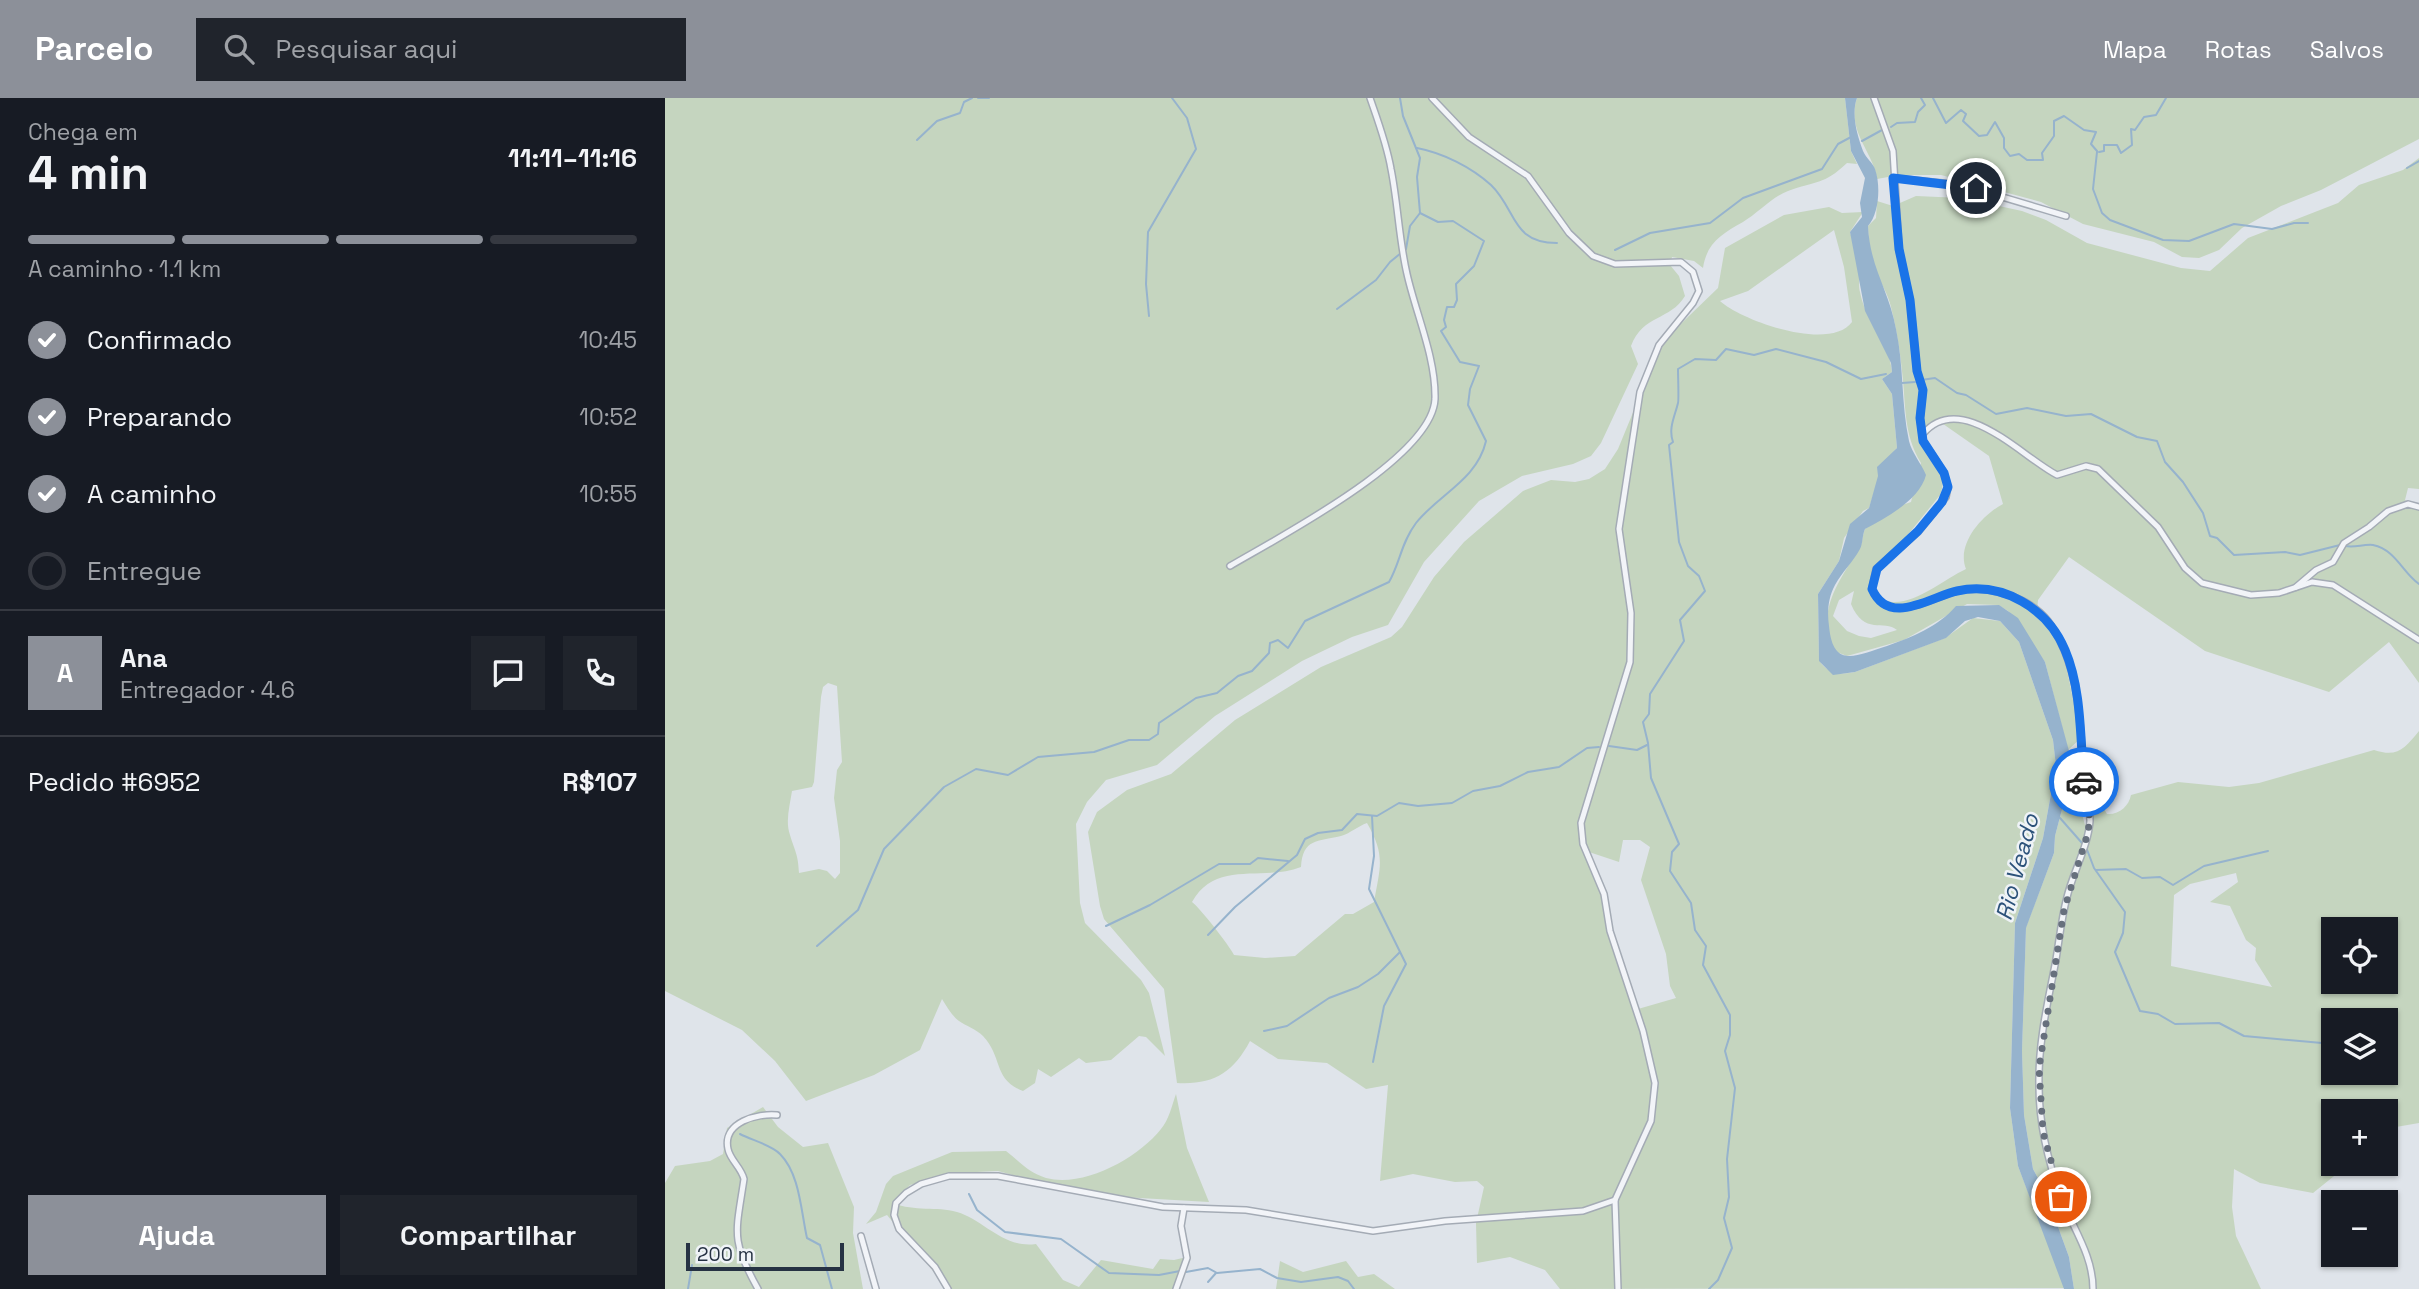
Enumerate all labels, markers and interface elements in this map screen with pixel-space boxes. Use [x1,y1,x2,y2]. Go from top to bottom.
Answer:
search box [196,18,686,81]
text: Parcelo [35,28,154,70]
icon: search [220,30,258,68]
text: Pesquisar aqui [276,32,458,66]
text: Mapa [2103,34,2167,65]
text: Rotas [2205,34,2272,65]
text: Salvos [2310,34,2384,65]
text: Chega em [28,117,138,147]
text: 11:11–11:16 [508,141,637,175]
text: 4 min [28,144,149,202]
pin [1946,158,2006,218]
icon: home [1957,169,1995,207]
text: A caminho · 1.1 km [28,254,221,284]
icon: check [28,321,66,359]
text: Confirmado [87,323,232,357]
text: 10:45 [579,325,637,355]
icon: check [28,398,66,436]
text: Preparando [87,400,232,434]
text: 10:52 [579,402,637,432]
icon: check [28,475,66,513]
text: A caminho [87,477,217,511]
text: 10:55 [579,479,637,509]
text: Entregue [87,554,202,588]
button: chat [471,636,545,710]
button: phone [563,636,637,710]
text: Ana [120,641,168,675]
text: A [57,656,73,690]
text: Entregador · 4.6 [120,675,295,705]
courier [2049,747,2119,817]
icon: car [2065,763,2103,801]
text: Pedido #6952 [28,765,200,799]
text: R$107 [562,765,637,799]
water label: Rio Veado [1988,810,2046,923]
map controls [2321,917,2398,1267]
button: locate [2321,917,2398,994]
button: layers [2321,1008,2398,1085]
button: + [2321,1099,2398,1176]
pin [2031,1167,2091,1227]
icon: bag [2042,1178,2080,1216]
button: − [2321,1190,2398,1267]
button: Ajuda [28,1195,326,1275]
button: Compartilhar [340,1195,637,1275]
scale bar [686,1240,843,1272]
text: 200 m [697,1242,754,1267]

